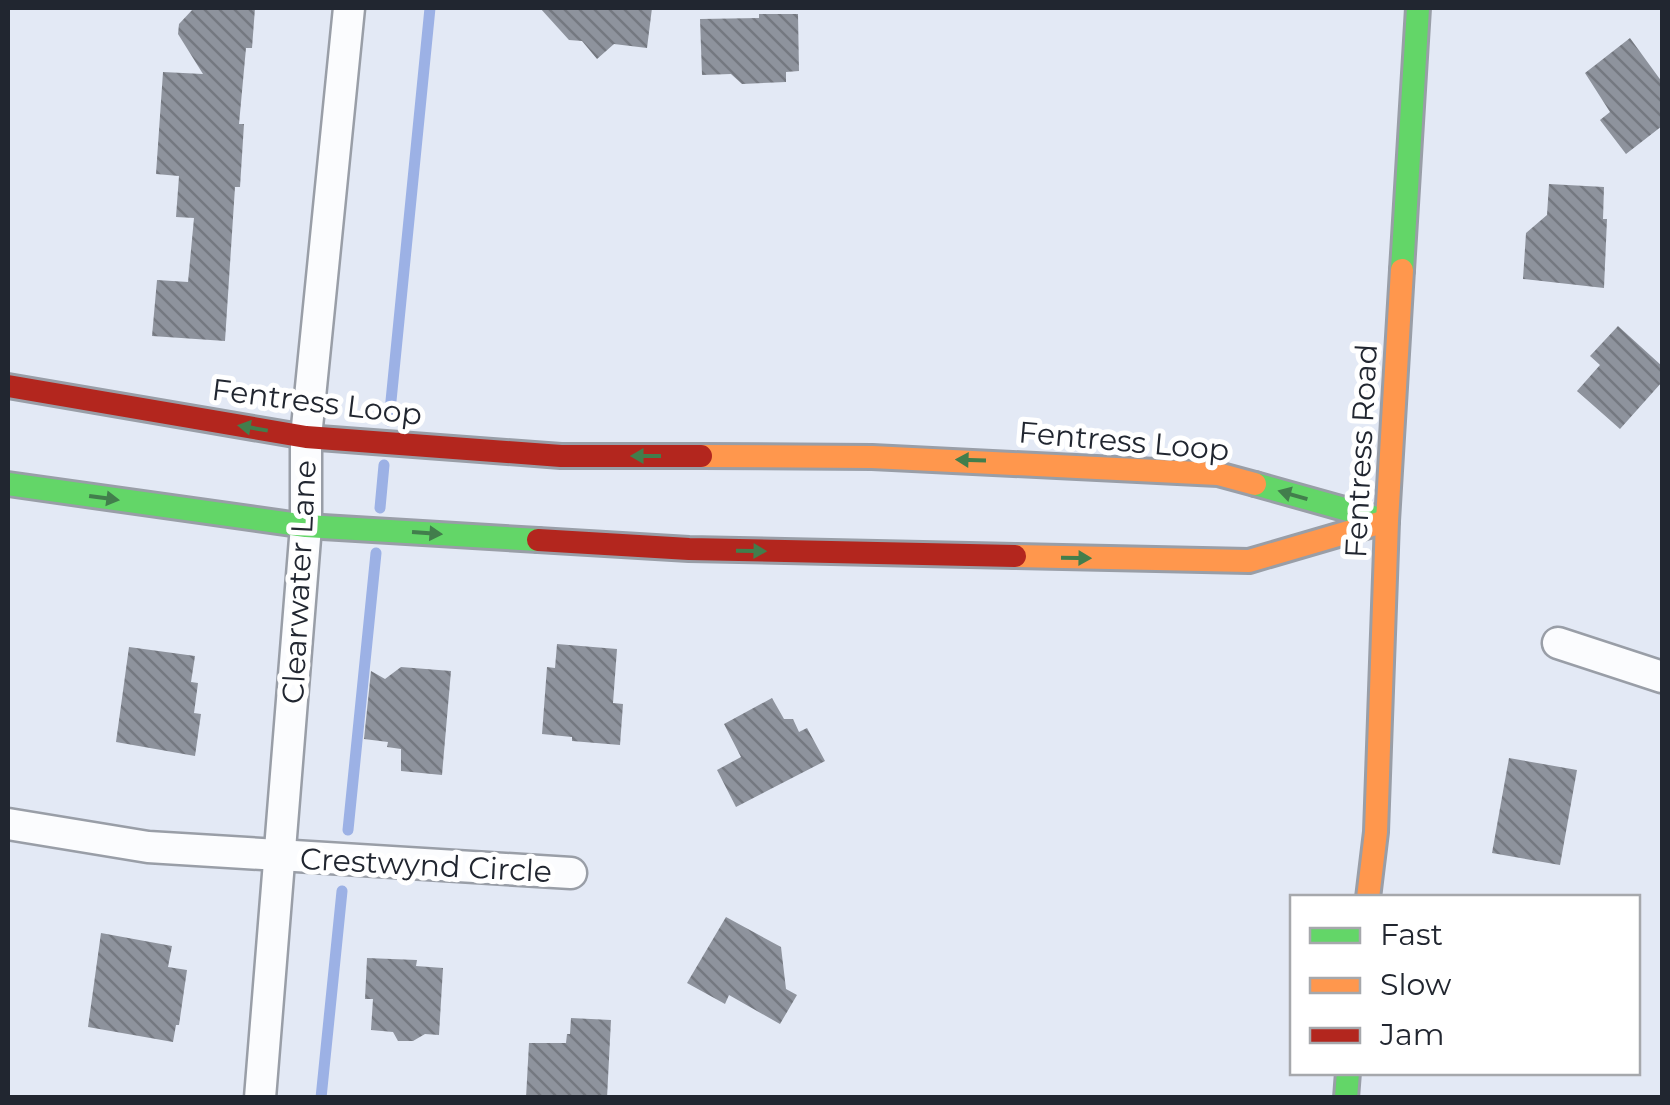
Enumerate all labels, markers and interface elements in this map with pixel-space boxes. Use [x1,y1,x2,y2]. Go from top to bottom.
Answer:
street label: Fentress Road [1337,343,1385,559]
street label: Fentress Loop [210,371,424,433]
street label: Fentress Loop [1017,413,1231,469]
one-way arrow [236,420,268,435]
one-way arrow [630,448,662,464]
one-way arrow [955,452,987,468]
street label: Clearwater Lane [274,459,324,705]
one-way arrow [1277,487,1308,502]
one-way arrow [89,490,120,506]
one-way arrow [411,525,443,541]
one-way arrow [736,543,768,559]
one-way arrow [1061,550,1093,566]
street label: Crestwynd Circle [299,840,553,890]
legend [1290,895,1640,1075]
text: Fast [1380,916,1443,953]
text: Slow [1380,966,1452,1003]
text: Jam [1379,1016,1445,1053]

